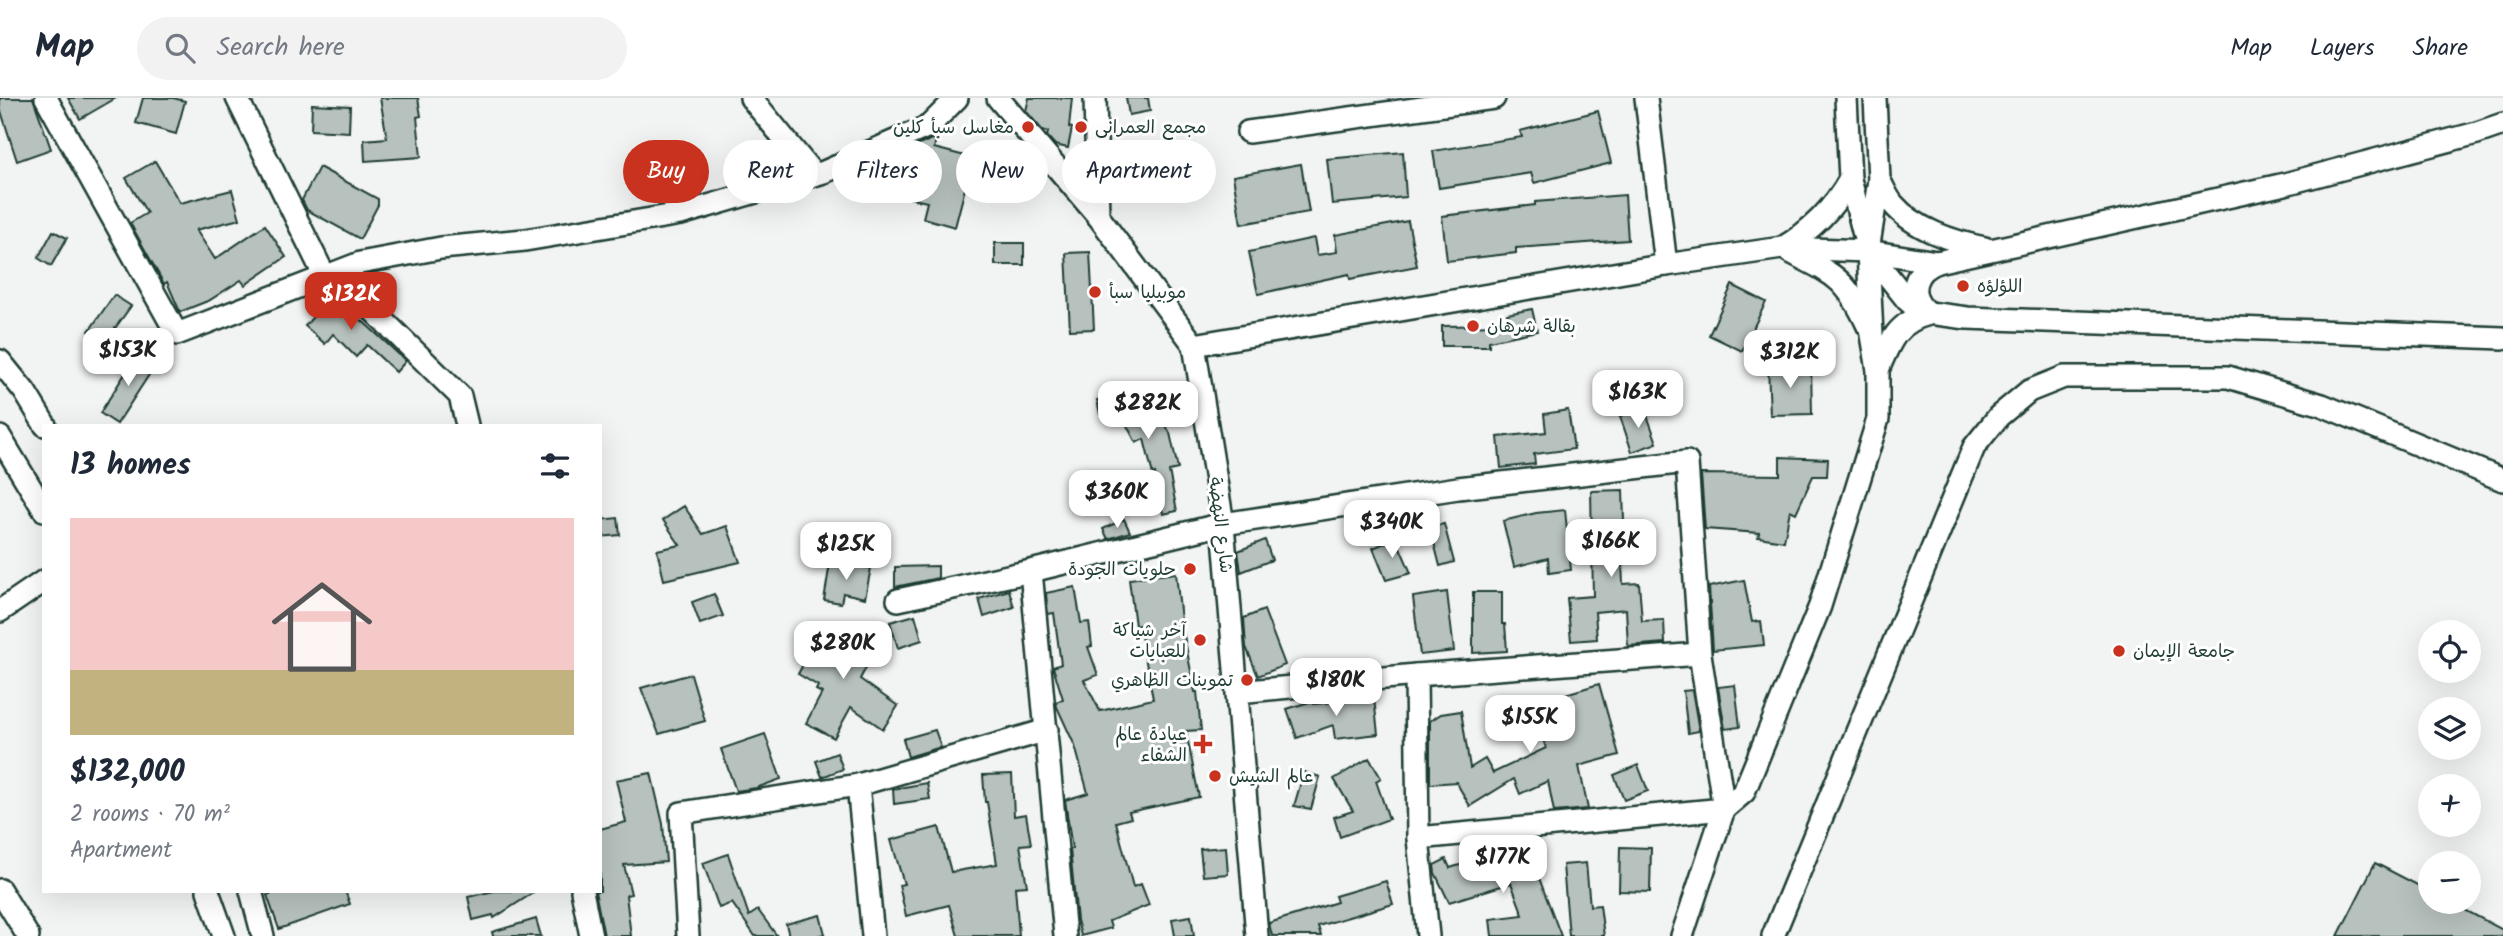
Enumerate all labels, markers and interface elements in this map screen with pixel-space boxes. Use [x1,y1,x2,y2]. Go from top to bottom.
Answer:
search box [137,17,627,80]
text: Map [35,22,95,75]
text: Search here [217,27,345,69]
icon: search [161,29,199,67]
text: Map [2230,29,2272,68]
text: Layers [2310,29,2374,68]
text: Share [2412,29,2468,68]
place label: مغاسل سبأ كلين [893,114,1014,143]
place label: مجمع العمراني [1095,114,1206,143]
marker: مغاسل سبأ كلين [1020,119,1036,135]
marker: مجمع العمراني [1073,119,1089,135]
chip: Buy [623,140,709,203]
chip: Rent [723,140,818,203]
chip: Filters [832,140,942,203]
chip: New [956,140,1048,203]
chip: Apartment [1062,140,1216,203]
pin: $132K [302,272,400,332]
place label: اللؤلؤه [1977,273,2022,302]
text: $132K [321,277,381,313]
marker: اللؤلؤه [1955,278,1971,294]
place label: موبيليا سبأ [1109,279,1186,308]
marker: موبيليا سبأ [1087,284,1103,300]
place label: بقالة شرهان [1487,313,1576,342]
marker: بقالة شرهان [1465,318,1481,334]
pin: $153K [79,328,177,388]
pin: $312K [1741,330,1839,390]
text: $153K [99,333,157,369]
text: $312K [1760,335,1820,371]
pin: $163K [1589,370,1687,430]
text: $163K [1608,375,1668,411]
pin: $282K [1099,382,1197,441]
text: $282K [1114,386,1182,422]
text: 13 homes [70,442,191,490]
icon: filters [536,447,574,485]
pin: $360K [1068,470,1166,530]
text: $360K [1085,475,1149,511]
street label: شارع النهضة [1199,475,1240,575]
pin: $340K [1343,500,1441,560]
text: $340K [1360,505,1424,541]
pin: $166K [1562,519,1660,579]
pin: $125K [797,522,895,582]
text: $166K [1581,524,1641,560]
text: $125K [816,527,876,563]
place label: حلويات الجودة [1068,556,1176,585]
marker: حلويات الجودة [1182,561,1198,577]
icon: home [259,564,385,690]
place label: آخر شياكة للعبايات [1113,617,1188,667]
map controls [2418,620,2481,914]
button: locate [2418,620,2481,683]
pin: $280K [794,622,892,681]
text: $280K [810,626,876,662]
marker: آخر شياكة للعبايات [1192,632,1208,648]
place label: جامعة الإيمان [2133,638,2235,667]
marker: جامعة الإيمان [2111,643,2127,659]
pin: $180K [1287,658,1385,718]
text: $180K [1306,663,1366,699]
place label: تموينات الظاهري [1111,667,1234,696]
marker: تموينات الظاهري [1239,672,1255,688]
pin: $155K [1481,696,1579,755]
button: layers [2418,697,2481,760]
text: $155K [1501,700,1559,736]
place label: عيادة عالم الشفاء [1115,721,1187,771]
marker: عيادة عالم الشفاء [1193,734,1213,754]
text: $132,000 [70,749,185,797]
place label: عالم الشيش [1229,763,1314,792]
marker: عالم الشيش [1207,768,1223,784]
button: + [2418,774,2481,837]
text: 2 rooms · 70 m² [70,797,230,833]
text: Apartment [70,833,172,869]
pin: $177K [1454,836,1552,895]
text: $177K [1475,840,1531,876]
button: − [2418,851,2481,914]

